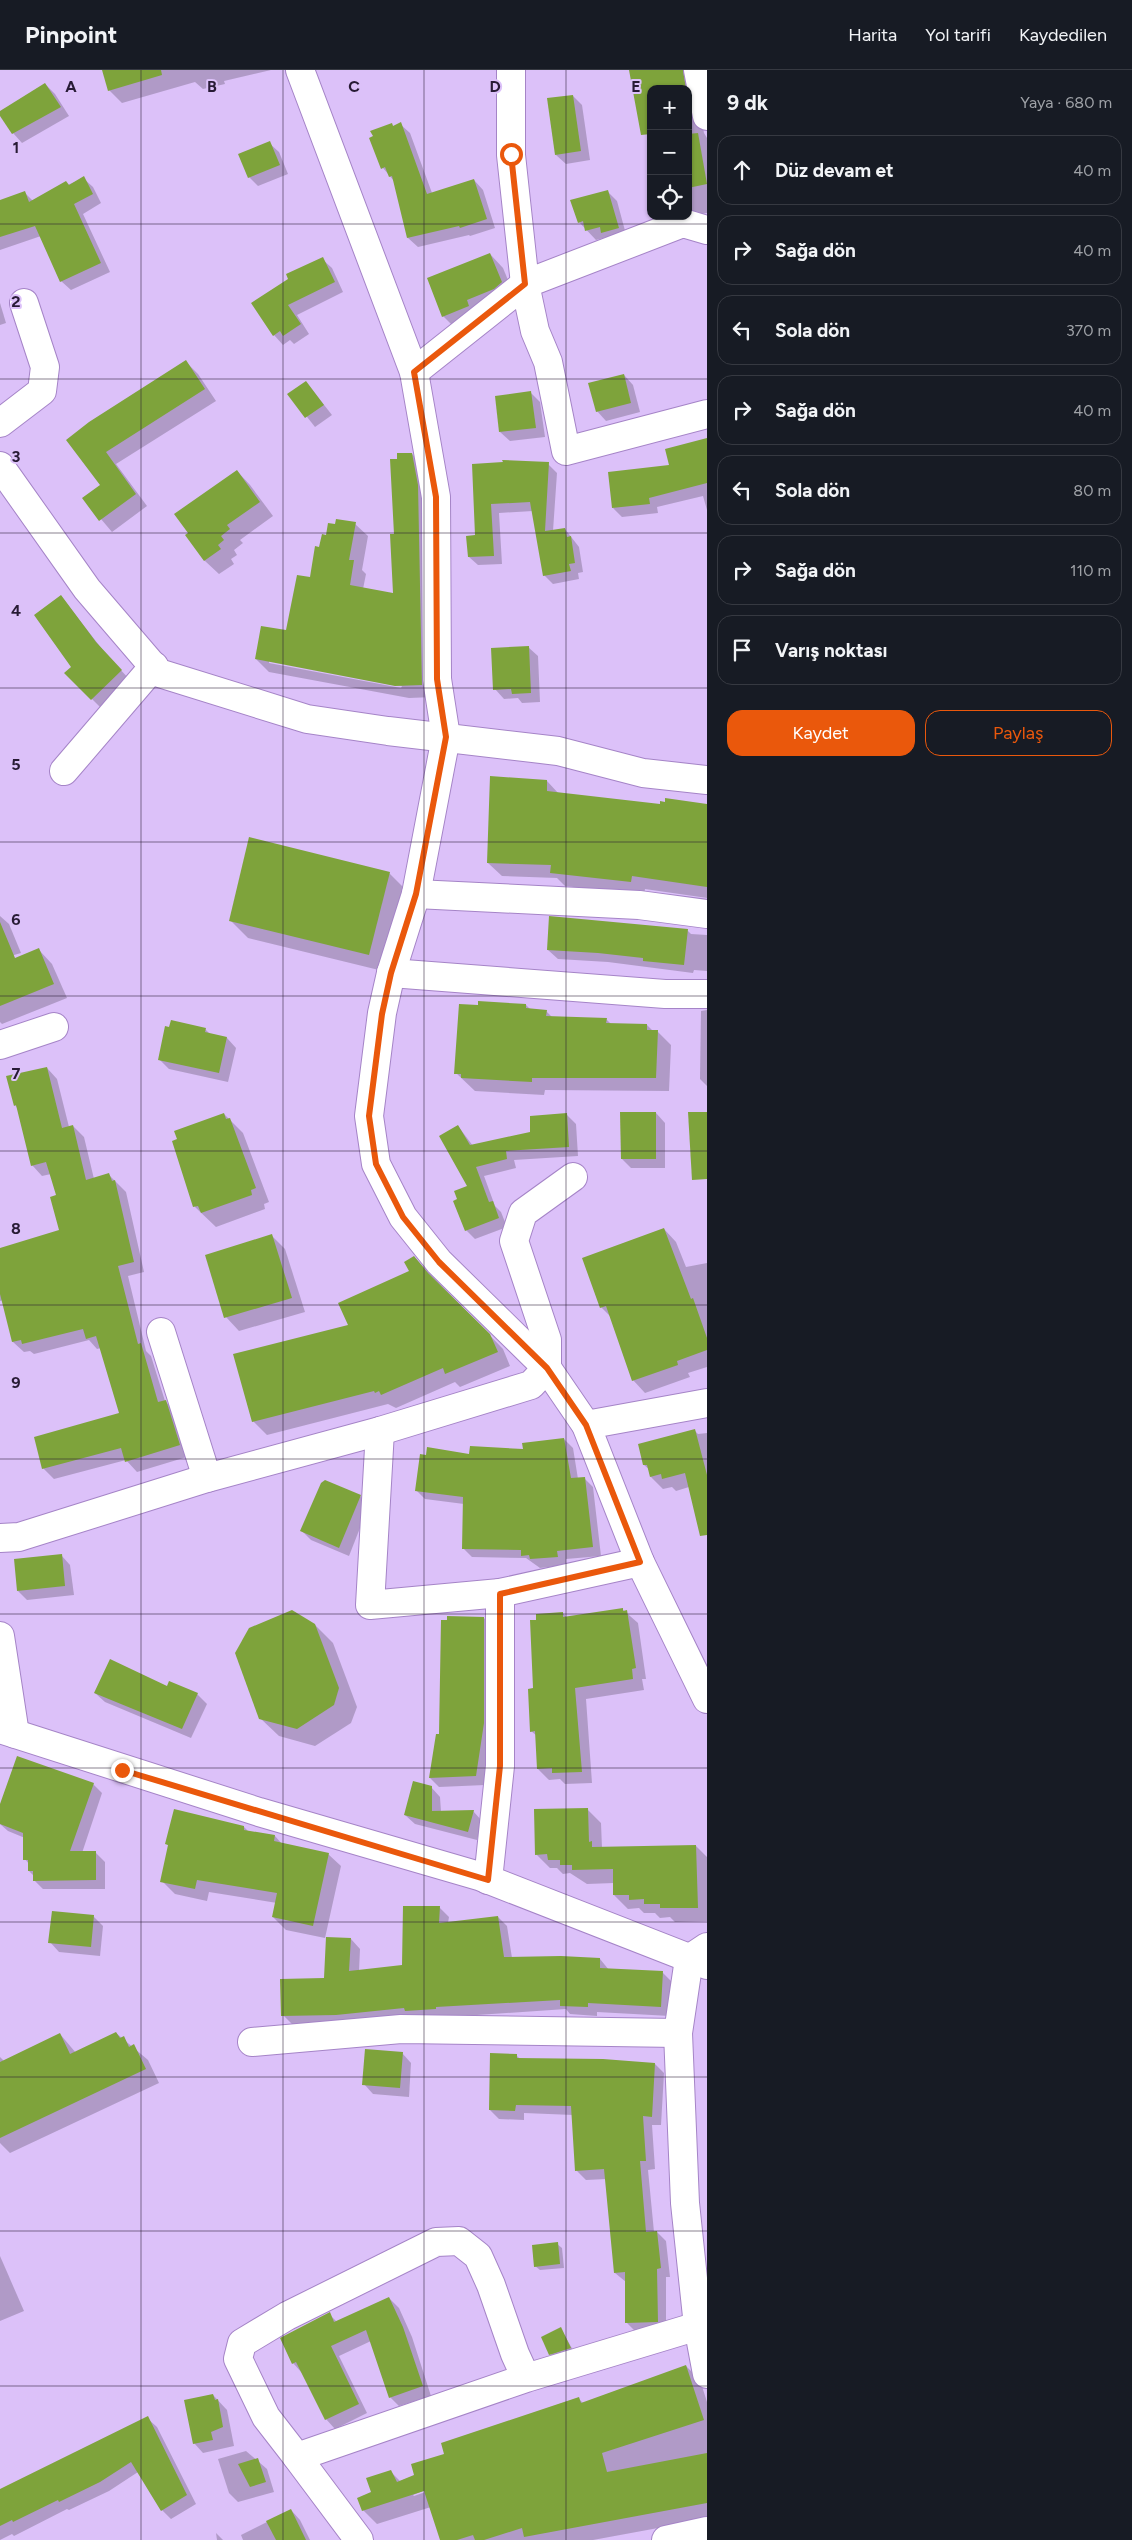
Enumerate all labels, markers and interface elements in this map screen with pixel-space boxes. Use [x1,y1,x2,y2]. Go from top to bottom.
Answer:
text: Pinpoint [25,20,117,49]
text: Harita [848,24,897,46]
text: Yol tarifi [925,24,991,46]
text: Kaydedilen [1019,24,1107,46]
text: A [65,77,77,96]
text: B [207,77,217,96]
text: C [348,77,360,96]
text: D [489,77,501,96]
text: E [631,77,641,96]
map controls [647,85,692,220]
button: + [647,85,692,130]
text: 9 dk [727,90,768,115]
text: Yaya · 680 m [1020,93,1112,112]
button: − [647,130,692,175]
text: 1 [13,138,19,157]
route start [500,143,523,166]
icon: ahead [728,156,756,184]
text: Düz devam et [775,159,894,182]
text: 40 m [1073,161,1111,180]
button: locate [647,175,692,220]
icon: right [728,236,756,264]
text: Sağa dön [775,239,856,262]
text: 40 m [1073,241,1111,260]
text: 2 [11,292,21,311]
icon: left [728,316,756,344]
text: Sola dön [775,319,850,342]
text: 370 m [1066,321,1111,340]
icon: right [728,396,756,424]
text: Sağa dön [775,399,856,422]
text: 40 m [1073,401,1111,420]
text: 3 [12,447,21,466]
icon: left [728,476,756,504]
text: Sola dön [775,479,850,502]
text: 80 m [1073,481,1111,500]
icon: right [728,556,756,584]
text: Sağa dön [775,559,856,582]
text: 110 m [1070,561,1111,580]
text: 4 [11,601,21,620]
icon: arrive [728,636,756,664]
text: Varış noktası [775,639,887,662]
button: Kaydet [727,710,915,756]
button: Paylaş [925,710,1112,756]
text: 5 [11,755,21,774]
text: 6 [11,910,21,929]
text: 7 [12,1064,21,1083]
text: 8 [11,1219,21,1238]
text: 9 [11,1373,21,1392]
route end [111,1759,134,1782]

